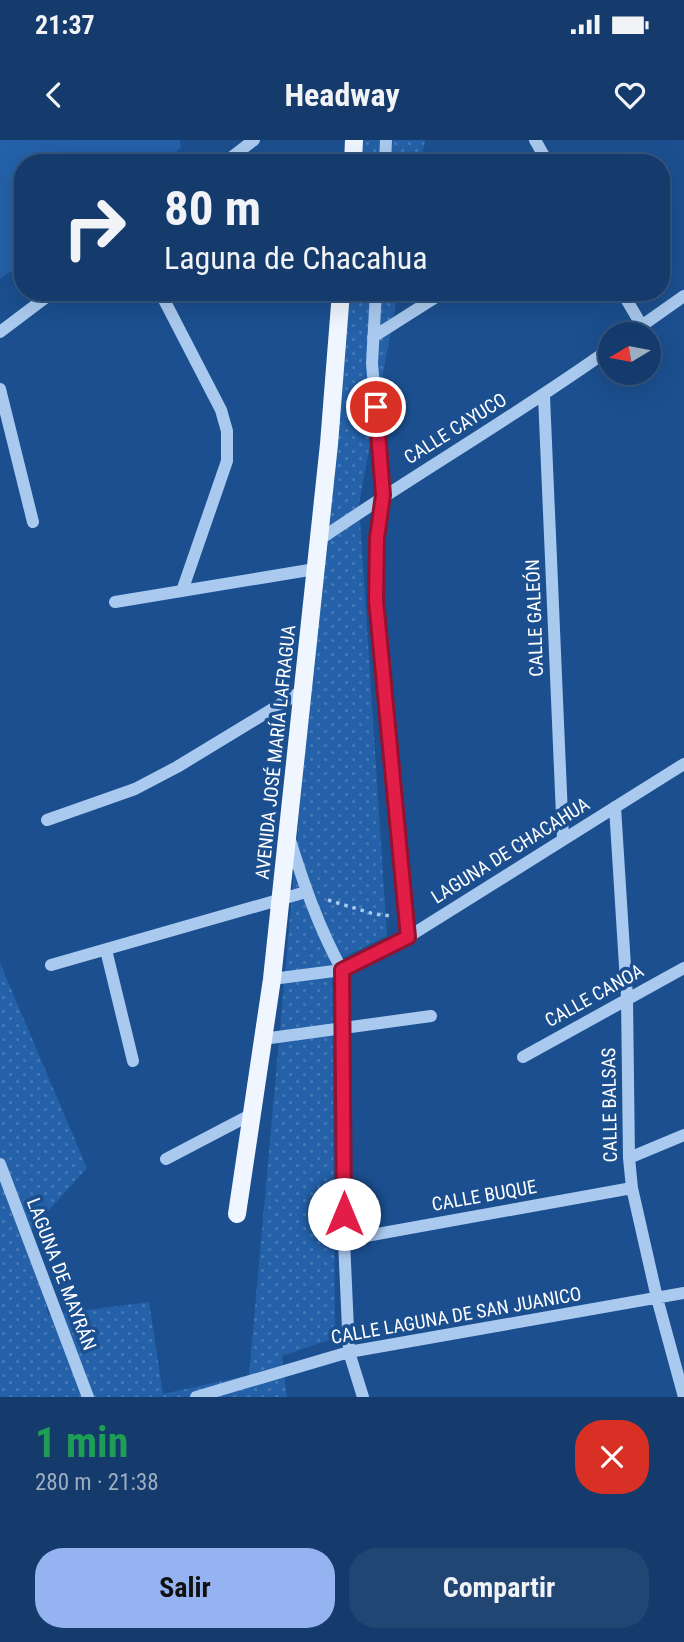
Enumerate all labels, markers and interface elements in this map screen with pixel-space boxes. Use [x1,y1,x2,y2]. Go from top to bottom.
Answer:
text: 21:37 [35,10,95,40]
icon: back [35,76,73,114]
text: Headway [284,76,400,114]
icon: heart [611,76,649,114]
text: 80 m [164,180,261,237]
icon: right [49,182,140,273]
text: Laguna de Chacahua [164,239,427,277]
north arrow [598,322,662,385]
map controls [598,322,661,385]
pin [346,377,406,437]
icon: arrive [357,388,395,426]
street label: CALLE CAYUCO [400,388,511,469]
street label: CALLE GALEÓN [521,559,548,677]
street label: AVENIDA JOSÉ MARÍA LAFRAGUA [251,624,300,880]
street label: LAGUNA DE CHACAHUA [427,792,594,908]
street label: CALLE CANOA [541,959,648,1032]
street label: CALLE BALSAS [597,1047,622,1163]
street label: CALLE BUQUE [430,1175,538,1216]
position arrow [307,1177,381,1251]
street label: LAGUNA DE MAYRÁN [22,1195,101,1354]
street label: CALLE LAGUNA DE SAN JUANICO [329,1282,583,1349]
text: 1 min [35,1418,128,1467]
button: close [575,1420,649,1494]
text: 280 m · 21:38 [35,1469,159,1496]
button: Salir [35,1548,335,1628]
button: Compartir [349,1548,649,1628]

